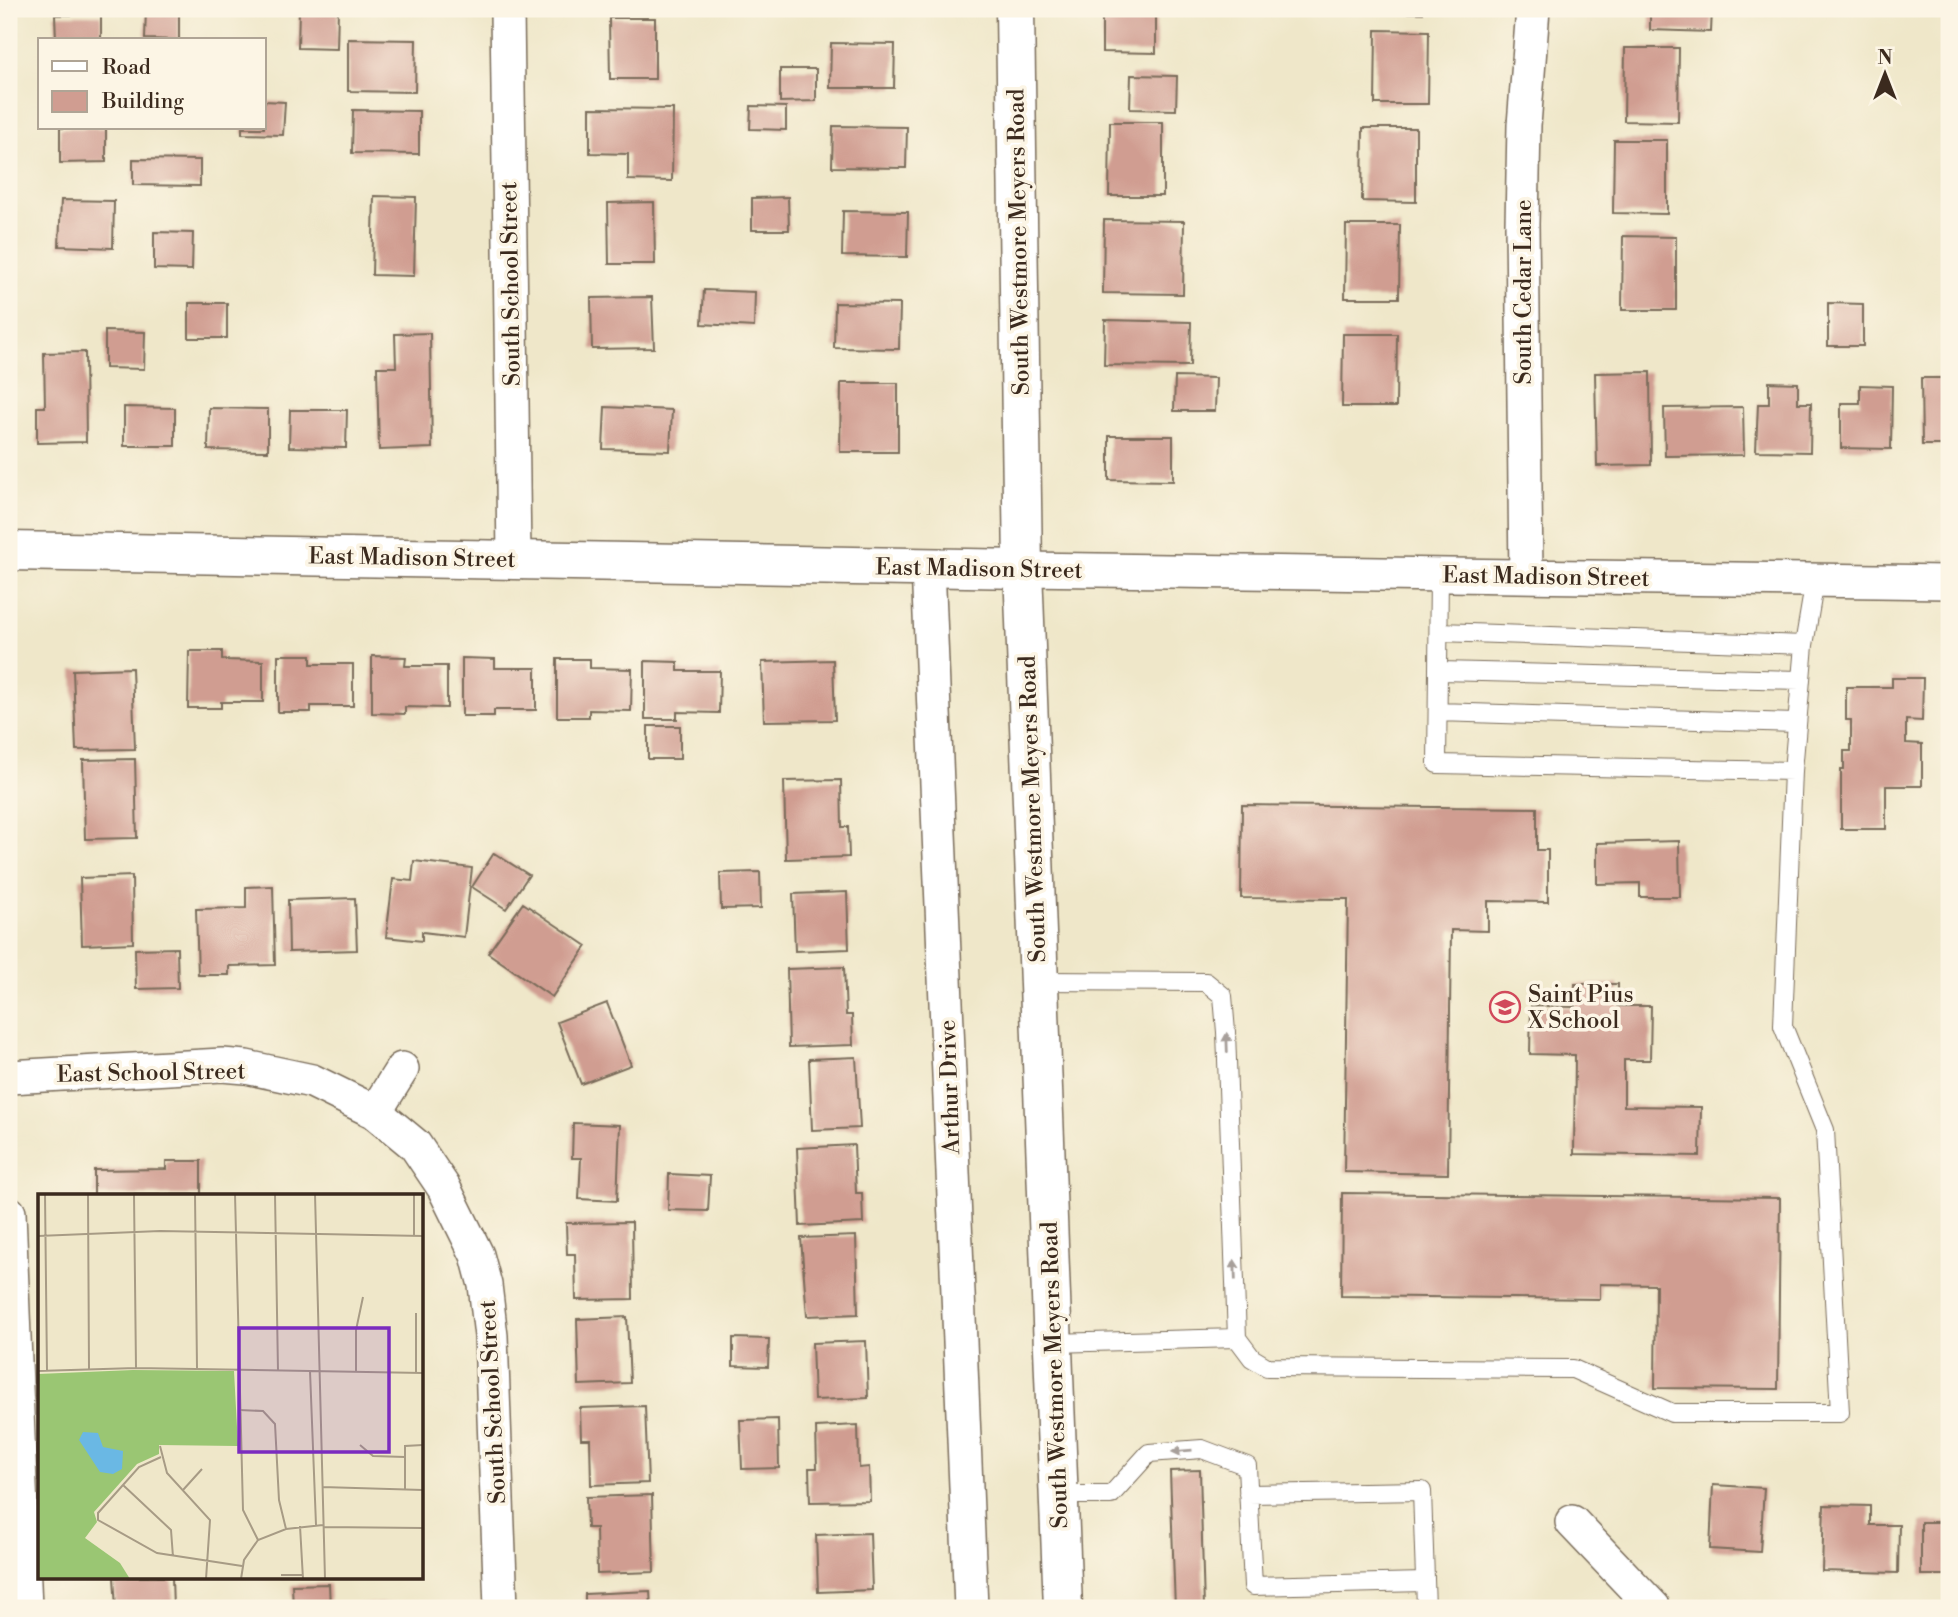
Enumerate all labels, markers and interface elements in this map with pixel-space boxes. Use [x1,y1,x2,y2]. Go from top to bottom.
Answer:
legend [38,38,266,130]
north arrow [1850,38,1920,108]
text: N [1877,46,1893,70]
text: Road [102,55,151,81]
street label: South Westmore Meyers Road [1002,88,1036,396]
text: Building [101,89,184,115]
street label: South School Street [495,182,527,386]
street label: South Cedar Lane [1510,199,1538,385]
street label: East Madison Street [308,542,516,574]
street label: East Madison Street [875,553,1083,585]
street label: East Madison Street [1442,561,1650,593]
street label: South Westmore Meyers Road [1014,655,1052,963]
place label: Saint Pius X School [1527,981,1634,1035]
school or university icon: Saint Pius X School [1488,990,1522,1024]
street label: Arthur Drive [934,1019,966,1156]
one-way arrow [1221,1031,1232,1053]
street label: East School Street [56,1057,246,1089]
inset map [38,1194,424,1578]
street label: South Westmore Meyers Road [1036,1221,1074,1529]
one-way arrow [1229,1259,1240,1281]
street label: South School Street [474,1299,512,1505]
one-way arrow [1171,1445,1193,1456]

